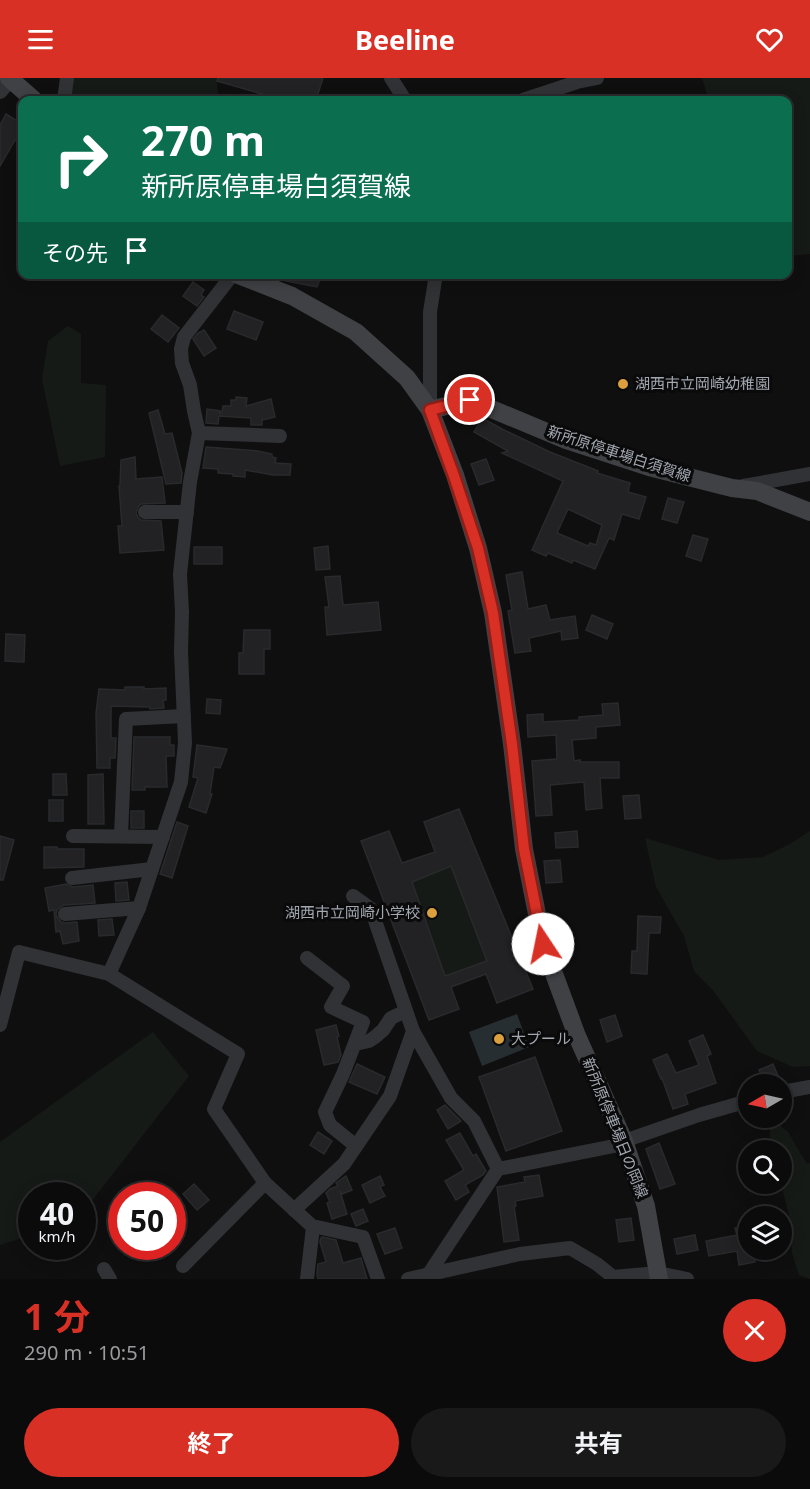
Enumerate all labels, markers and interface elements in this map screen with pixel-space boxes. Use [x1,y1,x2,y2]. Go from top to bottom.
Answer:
text: Beeline [355,21,455,58]
icon: menu [24,23,57,56]
icon: heart [753,23,786,56]
text: 270 m [141,111,265,168]
icon: right [42,120,120,198]
text: 新所原停車場白須賀線 [141,167,411,204]
icon: arrive [120,234,153,267]
text: その先 [42,237,108,267]
place label: 湖西市立岡崎幼稚園 [635,373,770,393]
pin [444,374,495,425]
marker: 湖西市立岡崎幼稚園 [616,377,630,391]
icon: arrive [453,383,486,416]
street label: 新所原停車場白須賀線 [545,420,694,486]
place label: 湖西市立岡崎小学校 [285,902,420,922]
marker: 湖西市立岡崎小学校 [425,906,439,920]
position arrow [511,912,575,976]
place label: 大プール [511,1028,571,1048]
marker: 大プール [492,1032,506,1046]
street label: 新所原停車場日の岡線 [579,1054,653,1201]
north arrow [738,1074,792,1128]
map controls [738,1074,792,1260]
button: search [738,1140,792,1194]
speed limit sign: 50 [108,1182,186,1260]
text: 40 [40,1193,74,1234]
button: layers [738,1206,792,1260]
text: km/h [39,1226,75,1246]
text: 1 分 [24,1292,90,1341]
button: close [723,1299,786,1362]
text: 290 m · 10:51 [24,1339,149,1366]
button: 終了 [24,1408,399,1477]
button: 共有 [411,1408,786,1477]

